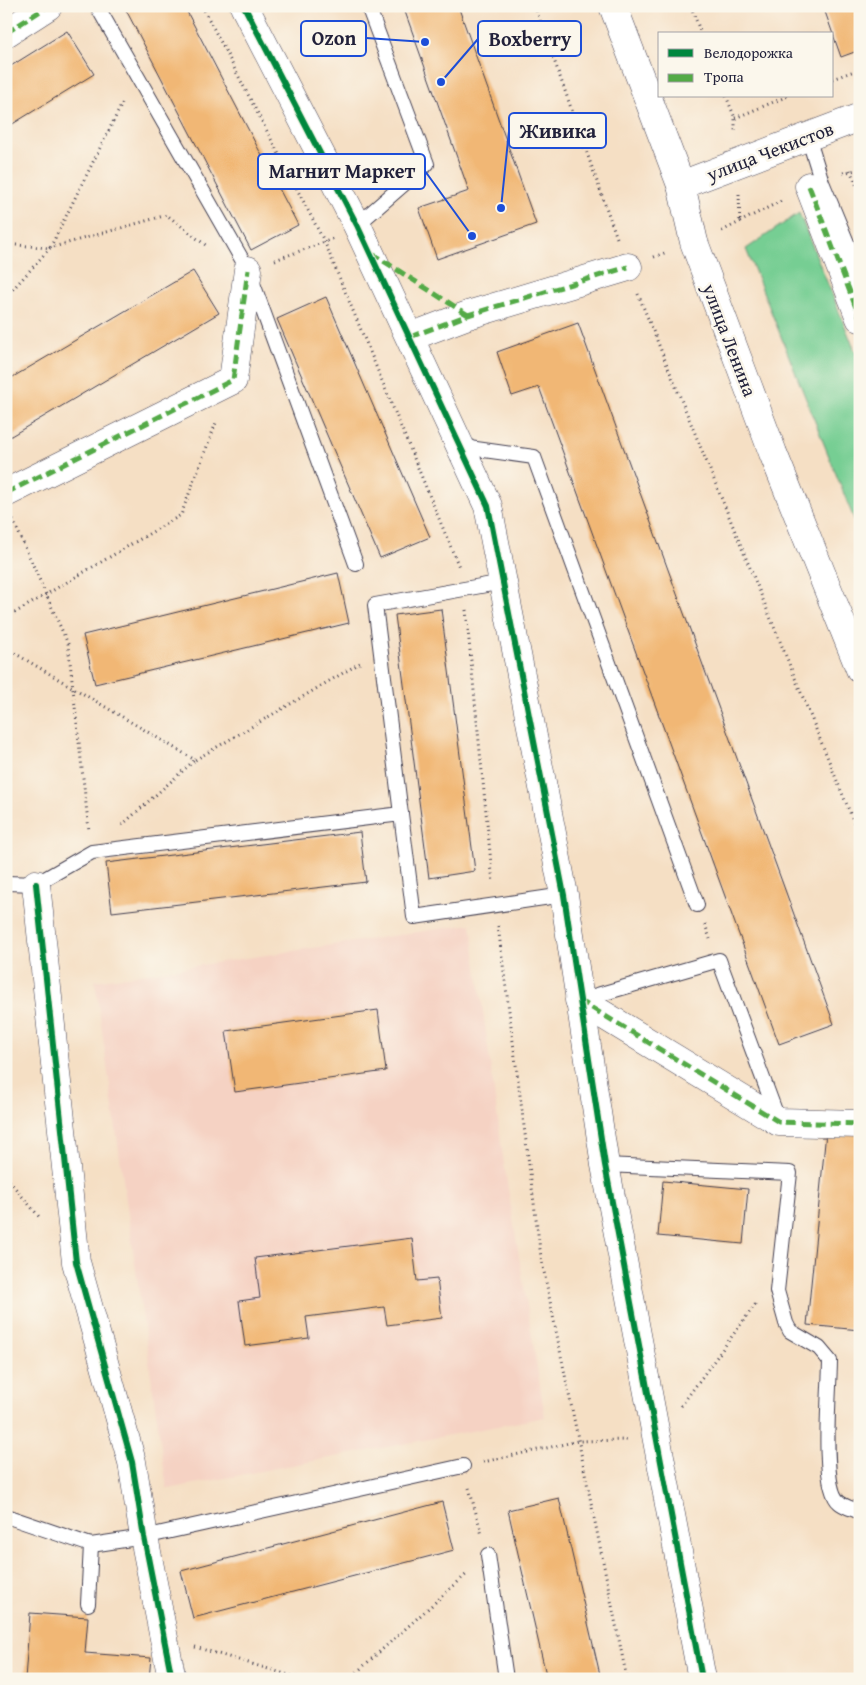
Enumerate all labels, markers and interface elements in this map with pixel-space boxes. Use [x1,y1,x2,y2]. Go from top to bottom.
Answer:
callout: Ozon [301,21,366,56]
callout: Boxberry [478,21,581,56]
text: Ozon [312,23,356,52]
text: Boxberry [489,24,572,53]
legend [658,32,834,98]
text: Велодорожка [704,42,794,63]
text: Тропа [704,66,745,87]
callout: Живика [509,113,606,148]
street label: улица Чекистов [702,114,837,188]
text: Живика [519,116,597,145]
callout: Магнит Маркет [258,154,425,189]
text: Магнит Маркет [269,156,415,185]
street label: улица Ленина [695,279,764,400]

